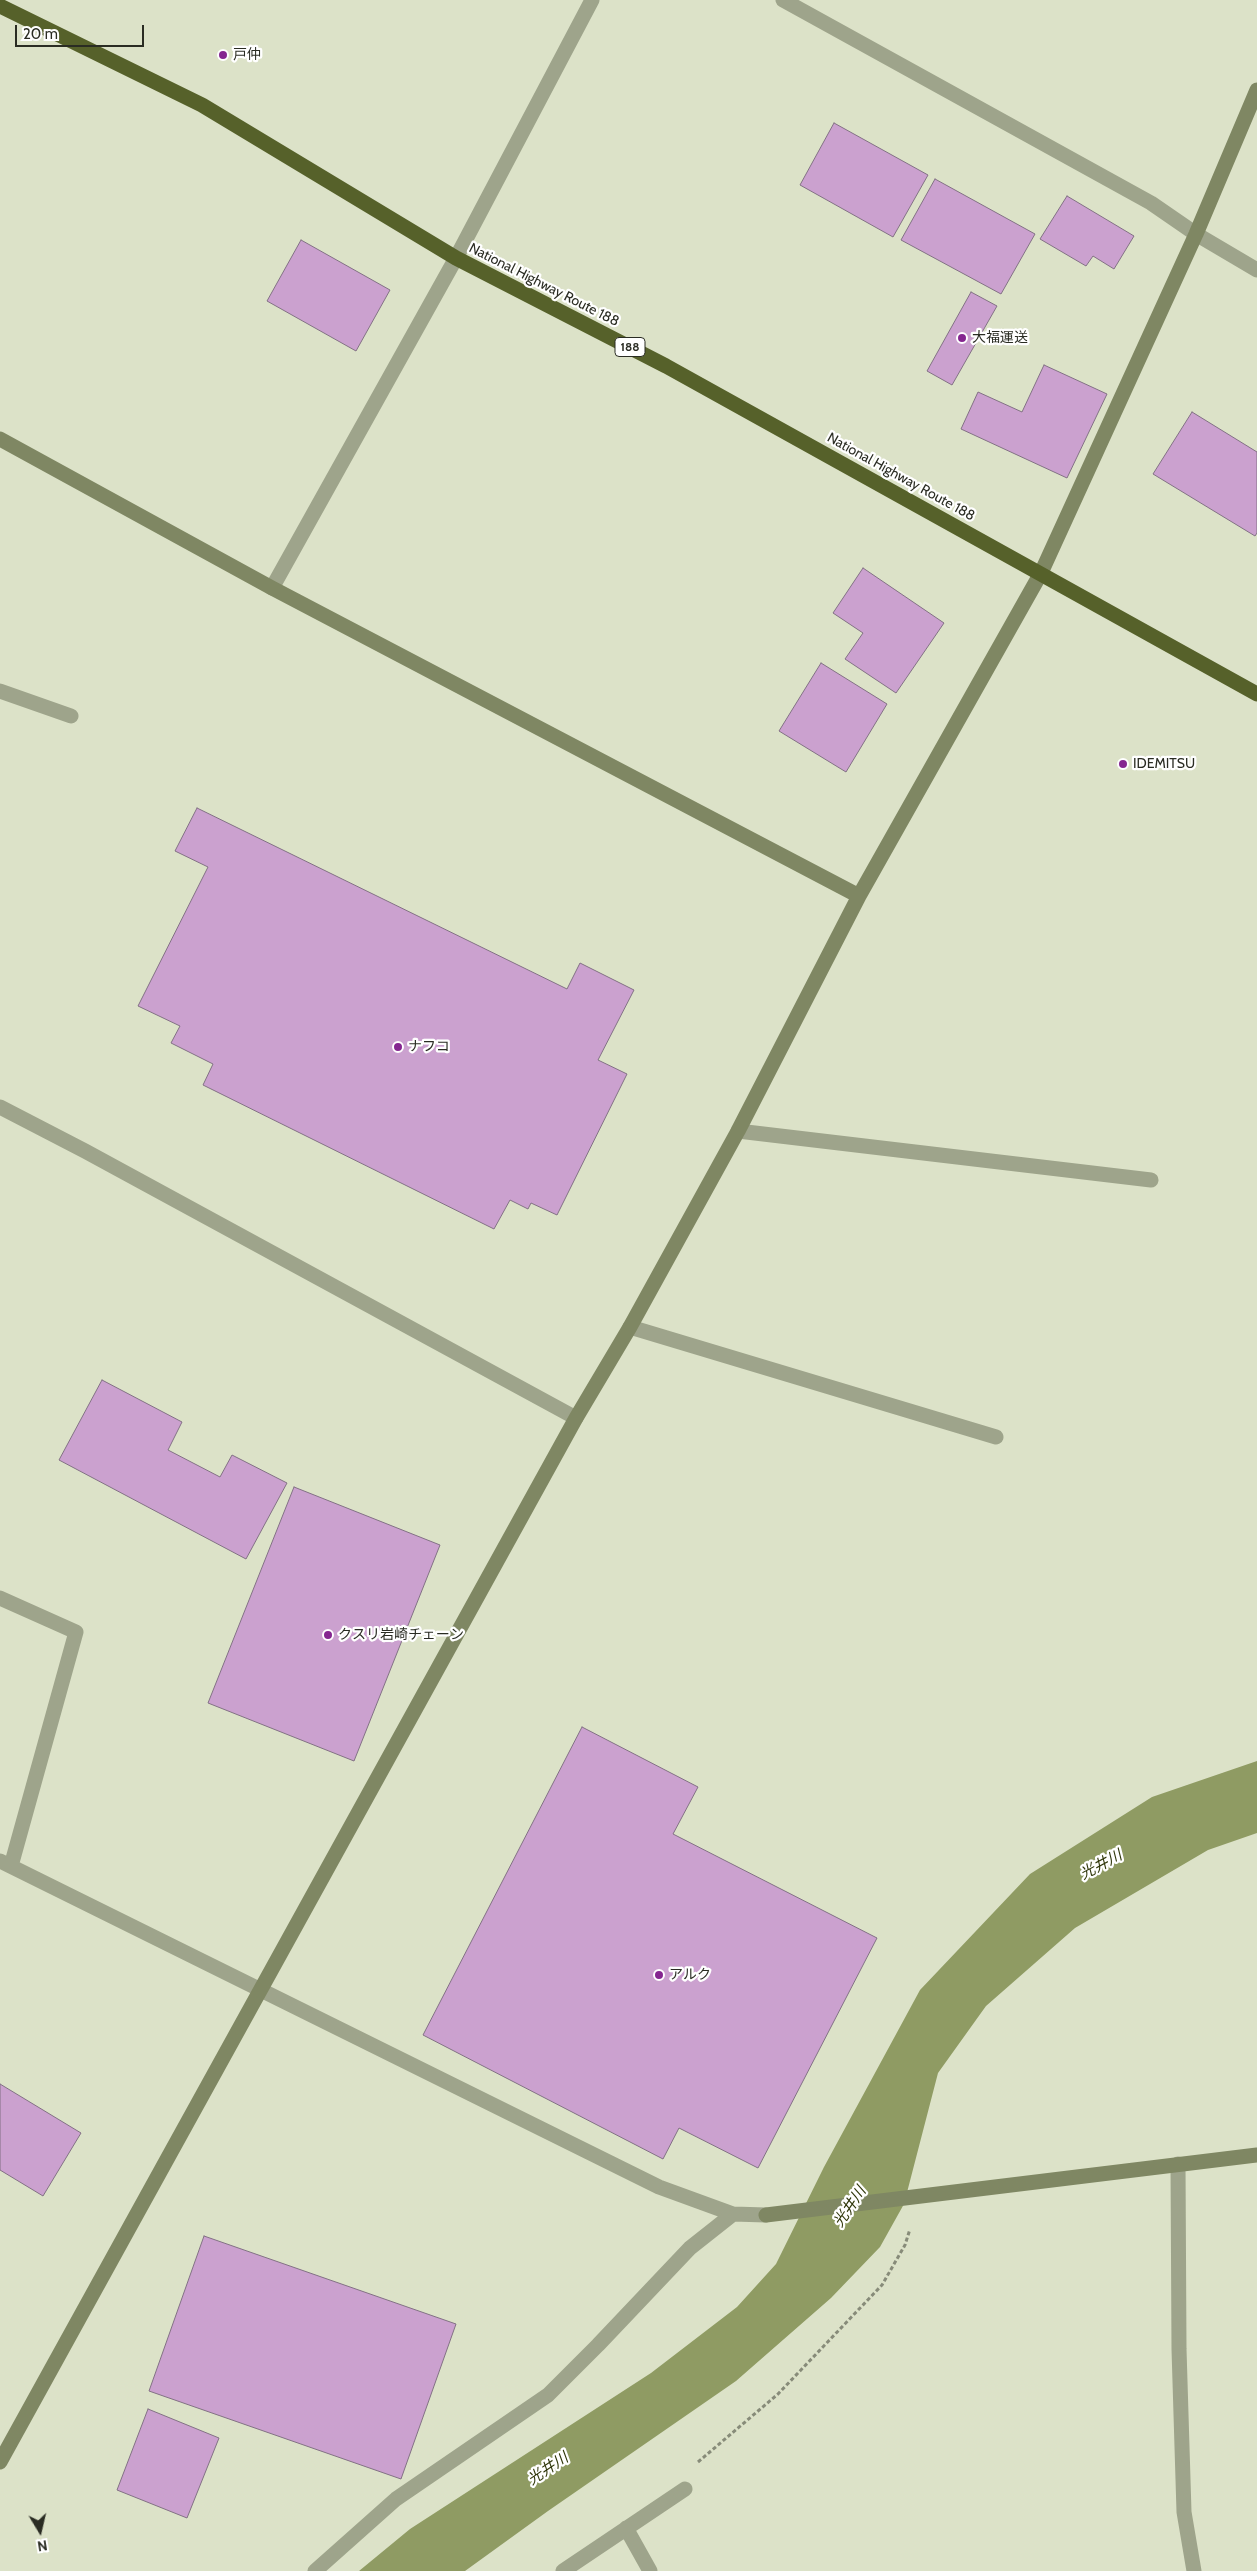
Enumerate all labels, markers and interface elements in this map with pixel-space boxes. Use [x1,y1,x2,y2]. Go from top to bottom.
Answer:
scale bar [18,15,146,47]
text: 20 m [23,25,58,43]
place label: 戸仲 [233,47,261,63]
marker: 戸仲 [217,49,229,61]
street label: National Highway Route 188 [466,240,622,330]
place label: 大福運送 [972,330,1028,346]
marker: 大福運送 [956,332,968,344]
road number: 188 [615,338,645,357]
street label: National Highway Route 188 [824,429,978,525]
place label: IDEMITSU [1133,756,1195,772]
marker: IDEMITSU [1117,758,1129,770]
place label: ナフコ [408,1039,450,1055]
marker: ナフコ [392,1041,404,1053]
place label: クスリ岩崎チェーン [338,1627,464,1643]
marker: クスリ岩崎チェーン [322,1629,334,1641]
water label: 光井川 [1077,1846,1125,1884]
place label: アルク [669,1967,711,1983]
marker: アルク [653,1969,665,1981]
water label: 光井川 [830,2183,870,2231]
water label: 光井川 [524,2449,572,2489]
north arrow [15,2506,65,2556]
text: N [36,2536,49,2555]

